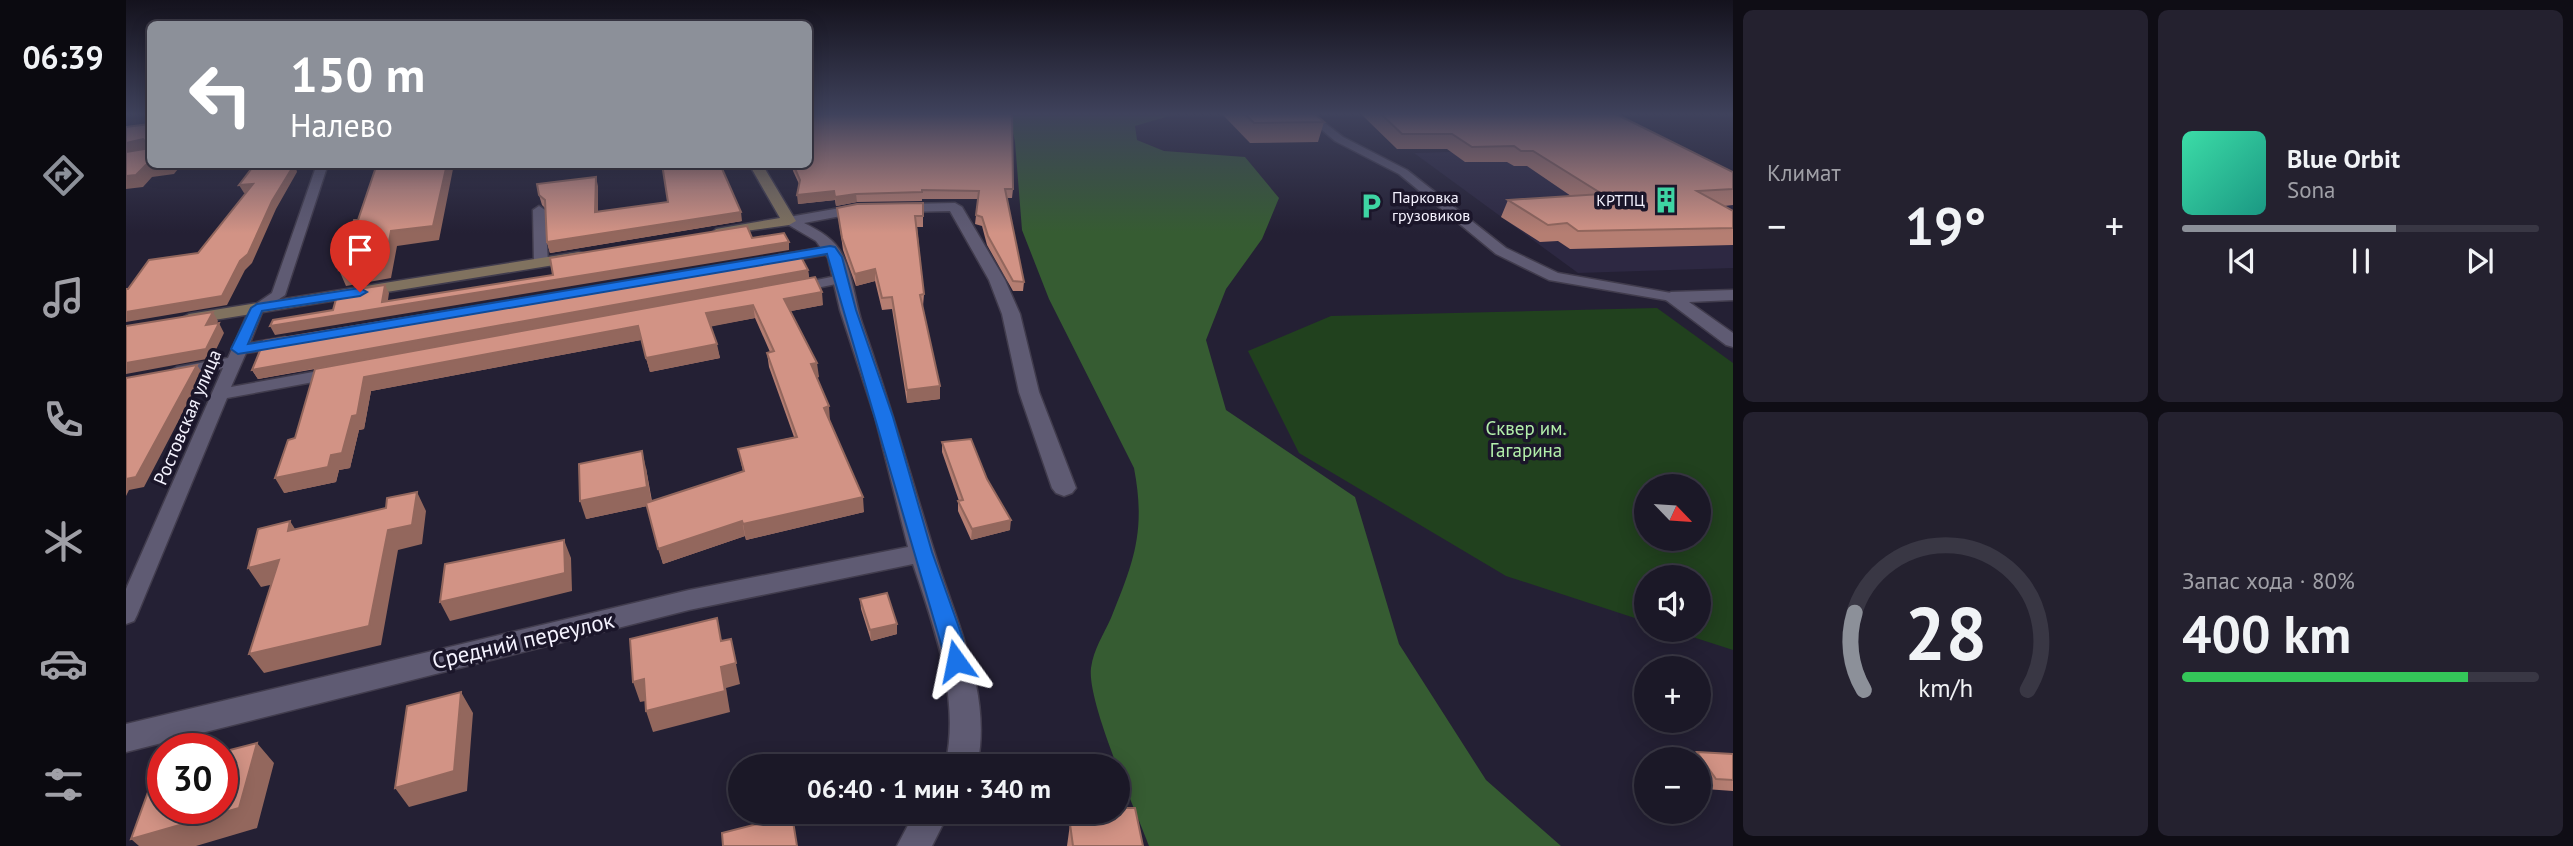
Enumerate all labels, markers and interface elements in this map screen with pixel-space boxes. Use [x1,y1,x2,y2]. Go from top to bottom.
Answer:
text: 06:39 [22,36,104,78]
text: 150 m [290,42,425,106]
icon: left [175,49,266,140]
text: Налево [290,104,393,146]
text: Blue Orbit [2287,142,2400,175]
icon: directions [39,151,88,200]
text: Климат [1767,158,1841,187]
text: Sona [2287,175,2336,204]
building icon: КРТПЦ [1651,185,1681,215]
place label: Парковка грузовиков [1392,187,1470,225]
place label: КРТПЦ [1596,190,1645,210]
parking icon: Парковка грузовиков [1356,191,1386,221]
text: 19° [1905,192,1986,259]
text: − [1767,201,1786,250]
text: + [2105,201,2124,250]
pin [330,220,390,292]
icon: arrive [341,231,379,269]
icon: previous [2223,242,2261,280]
icon: pause [2342,242,2380,280]
icon: next [2461,242,2499,280]
icon: music [39,273,88,322]
street label: Ростовская улица [148,346,226,488]
icon: phone [39,395,88,444]
park label: Сквер им. Гагарина [1485,416,1567,462]
north arrow [1634,474,1712,551]
map controls [1634,474,1711,824]
icon: climate [39,517,88,566]
button: sound [1634,565,1711,642]
text: Запас хода · 80% [2182,566,2355,595]
text: 28 [1904,586,1987,680]
text: 400 km [2182,600,2351,667]
street label: Средний переулок [429,605,617,675]
position arrow [919,624,993,698]
icon: car [39,639,88,688]
button: + [1634,656,1711,733]
text: km/h [1918,672,1973,704]
speed limit sign: 30 [147,733,238,824]
button: − [1634,747,1711,824]
icon: filters [39,760,88,809]
text: 06:40 · 1 мин · 340 m [807,772,1051,805]

